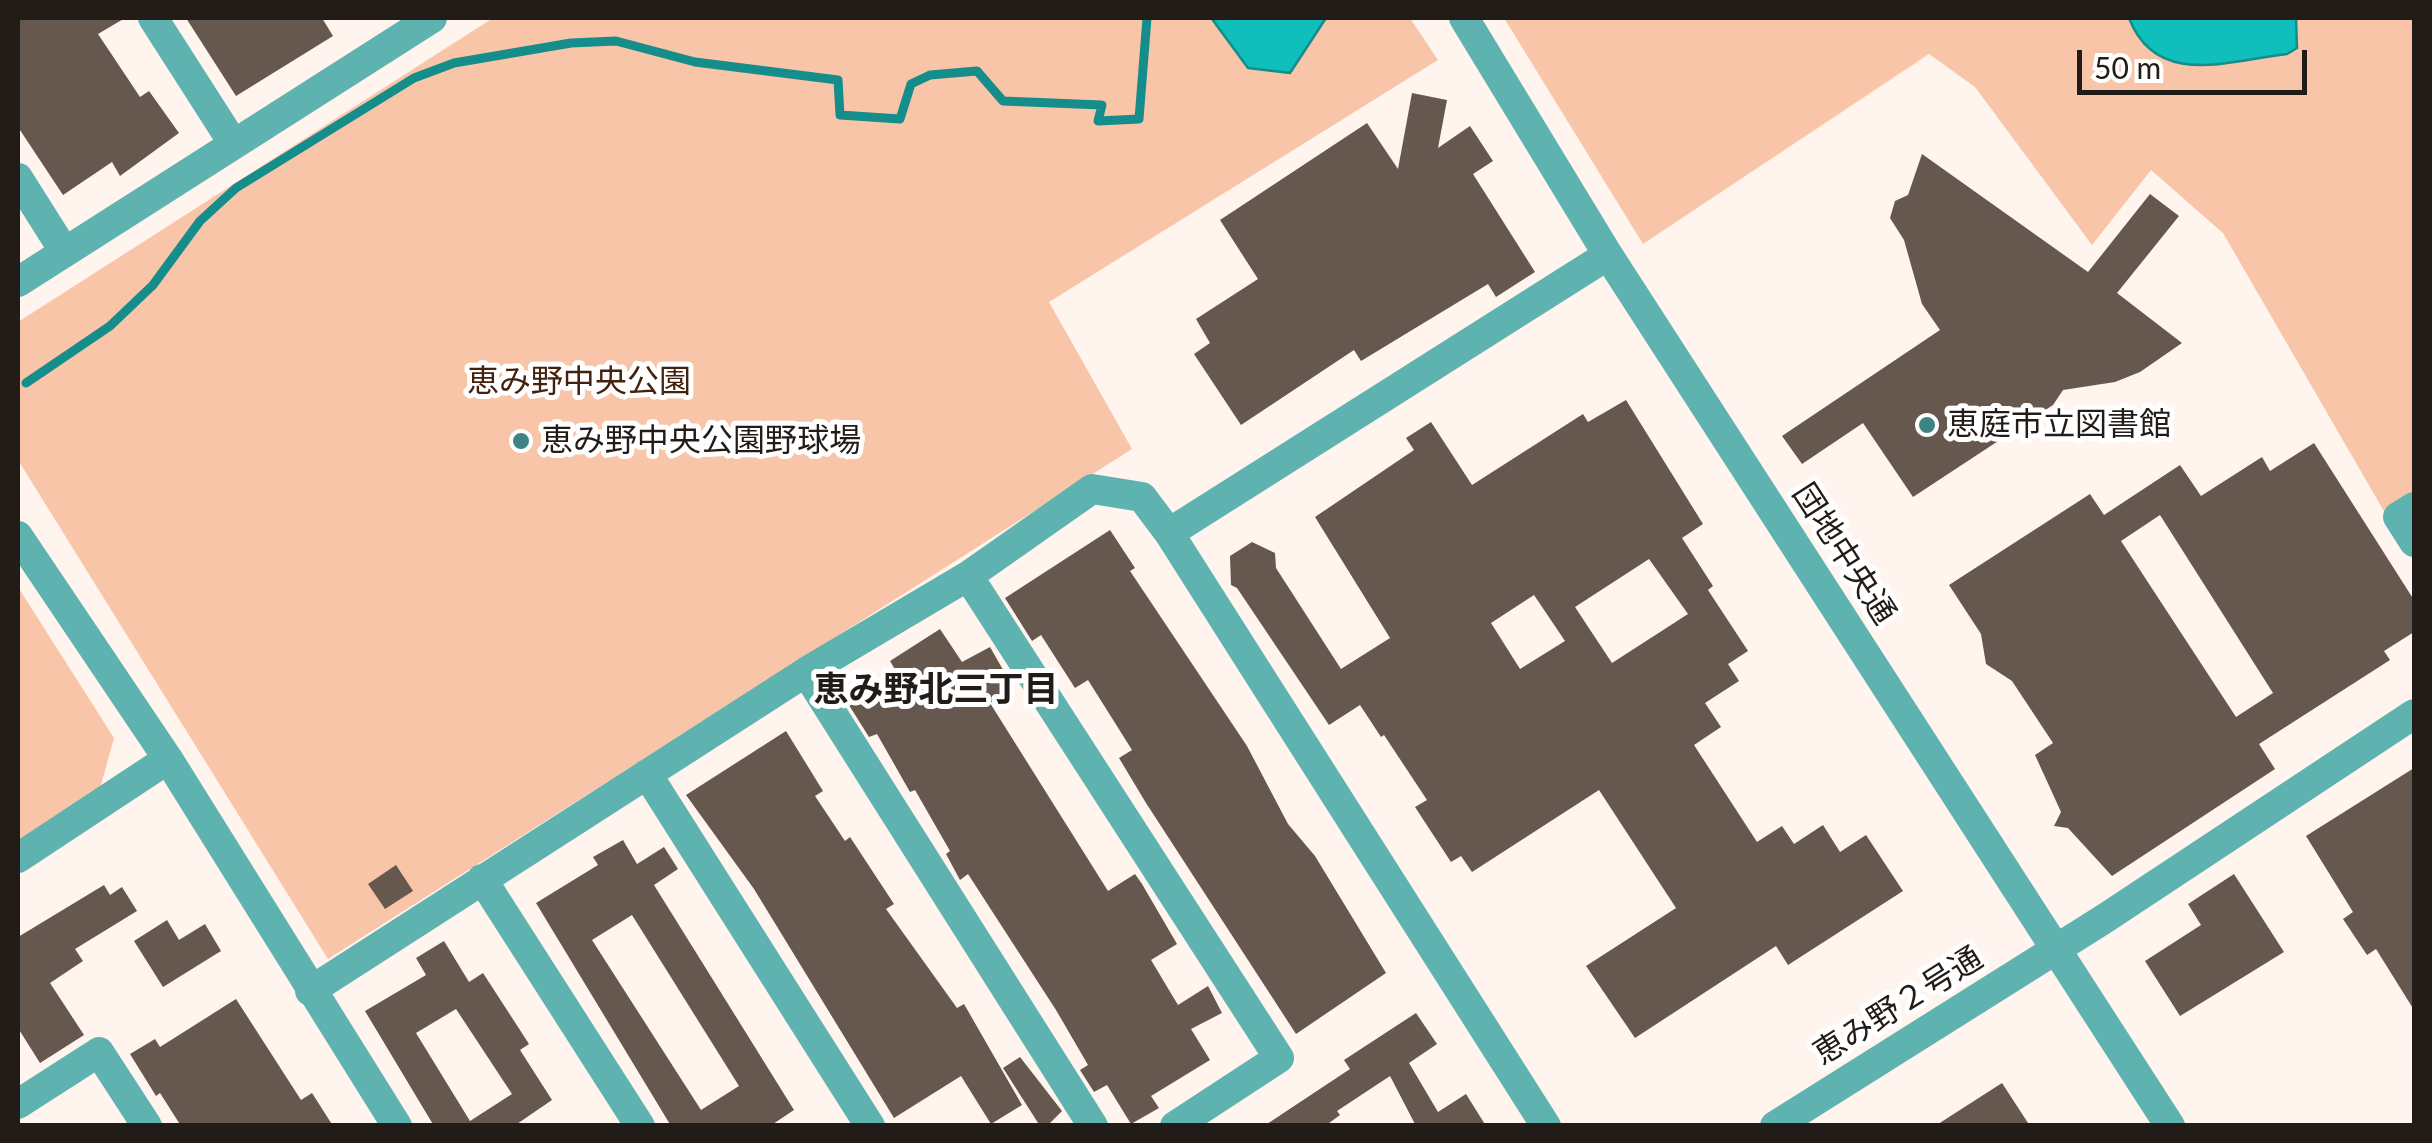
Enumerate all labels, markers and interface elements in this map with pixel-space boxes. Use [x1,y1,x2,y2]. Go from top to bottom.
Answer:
scale bar [2082,30,2312,92]
text: 50 m [2094,49,2161,85]
park label: 恵み野中央公園 [467,363,691,401]
place label: 恵庭市立図書館 [1947,406,2171,444]
marker: 恵庭市立図書館 [1916,414,1938,436]
place label: 恵み野中央公園野球場 [541,422,861,460]
marker: 恵み野中央公園野球場 [510,430,532,452]
street label: 団地中央通 [1784,476,1904,632]
district label: 恵み野北三丁目 [814,669,1058,711]
street label: 恵み野２号通 [1806,939,1990,1073]

